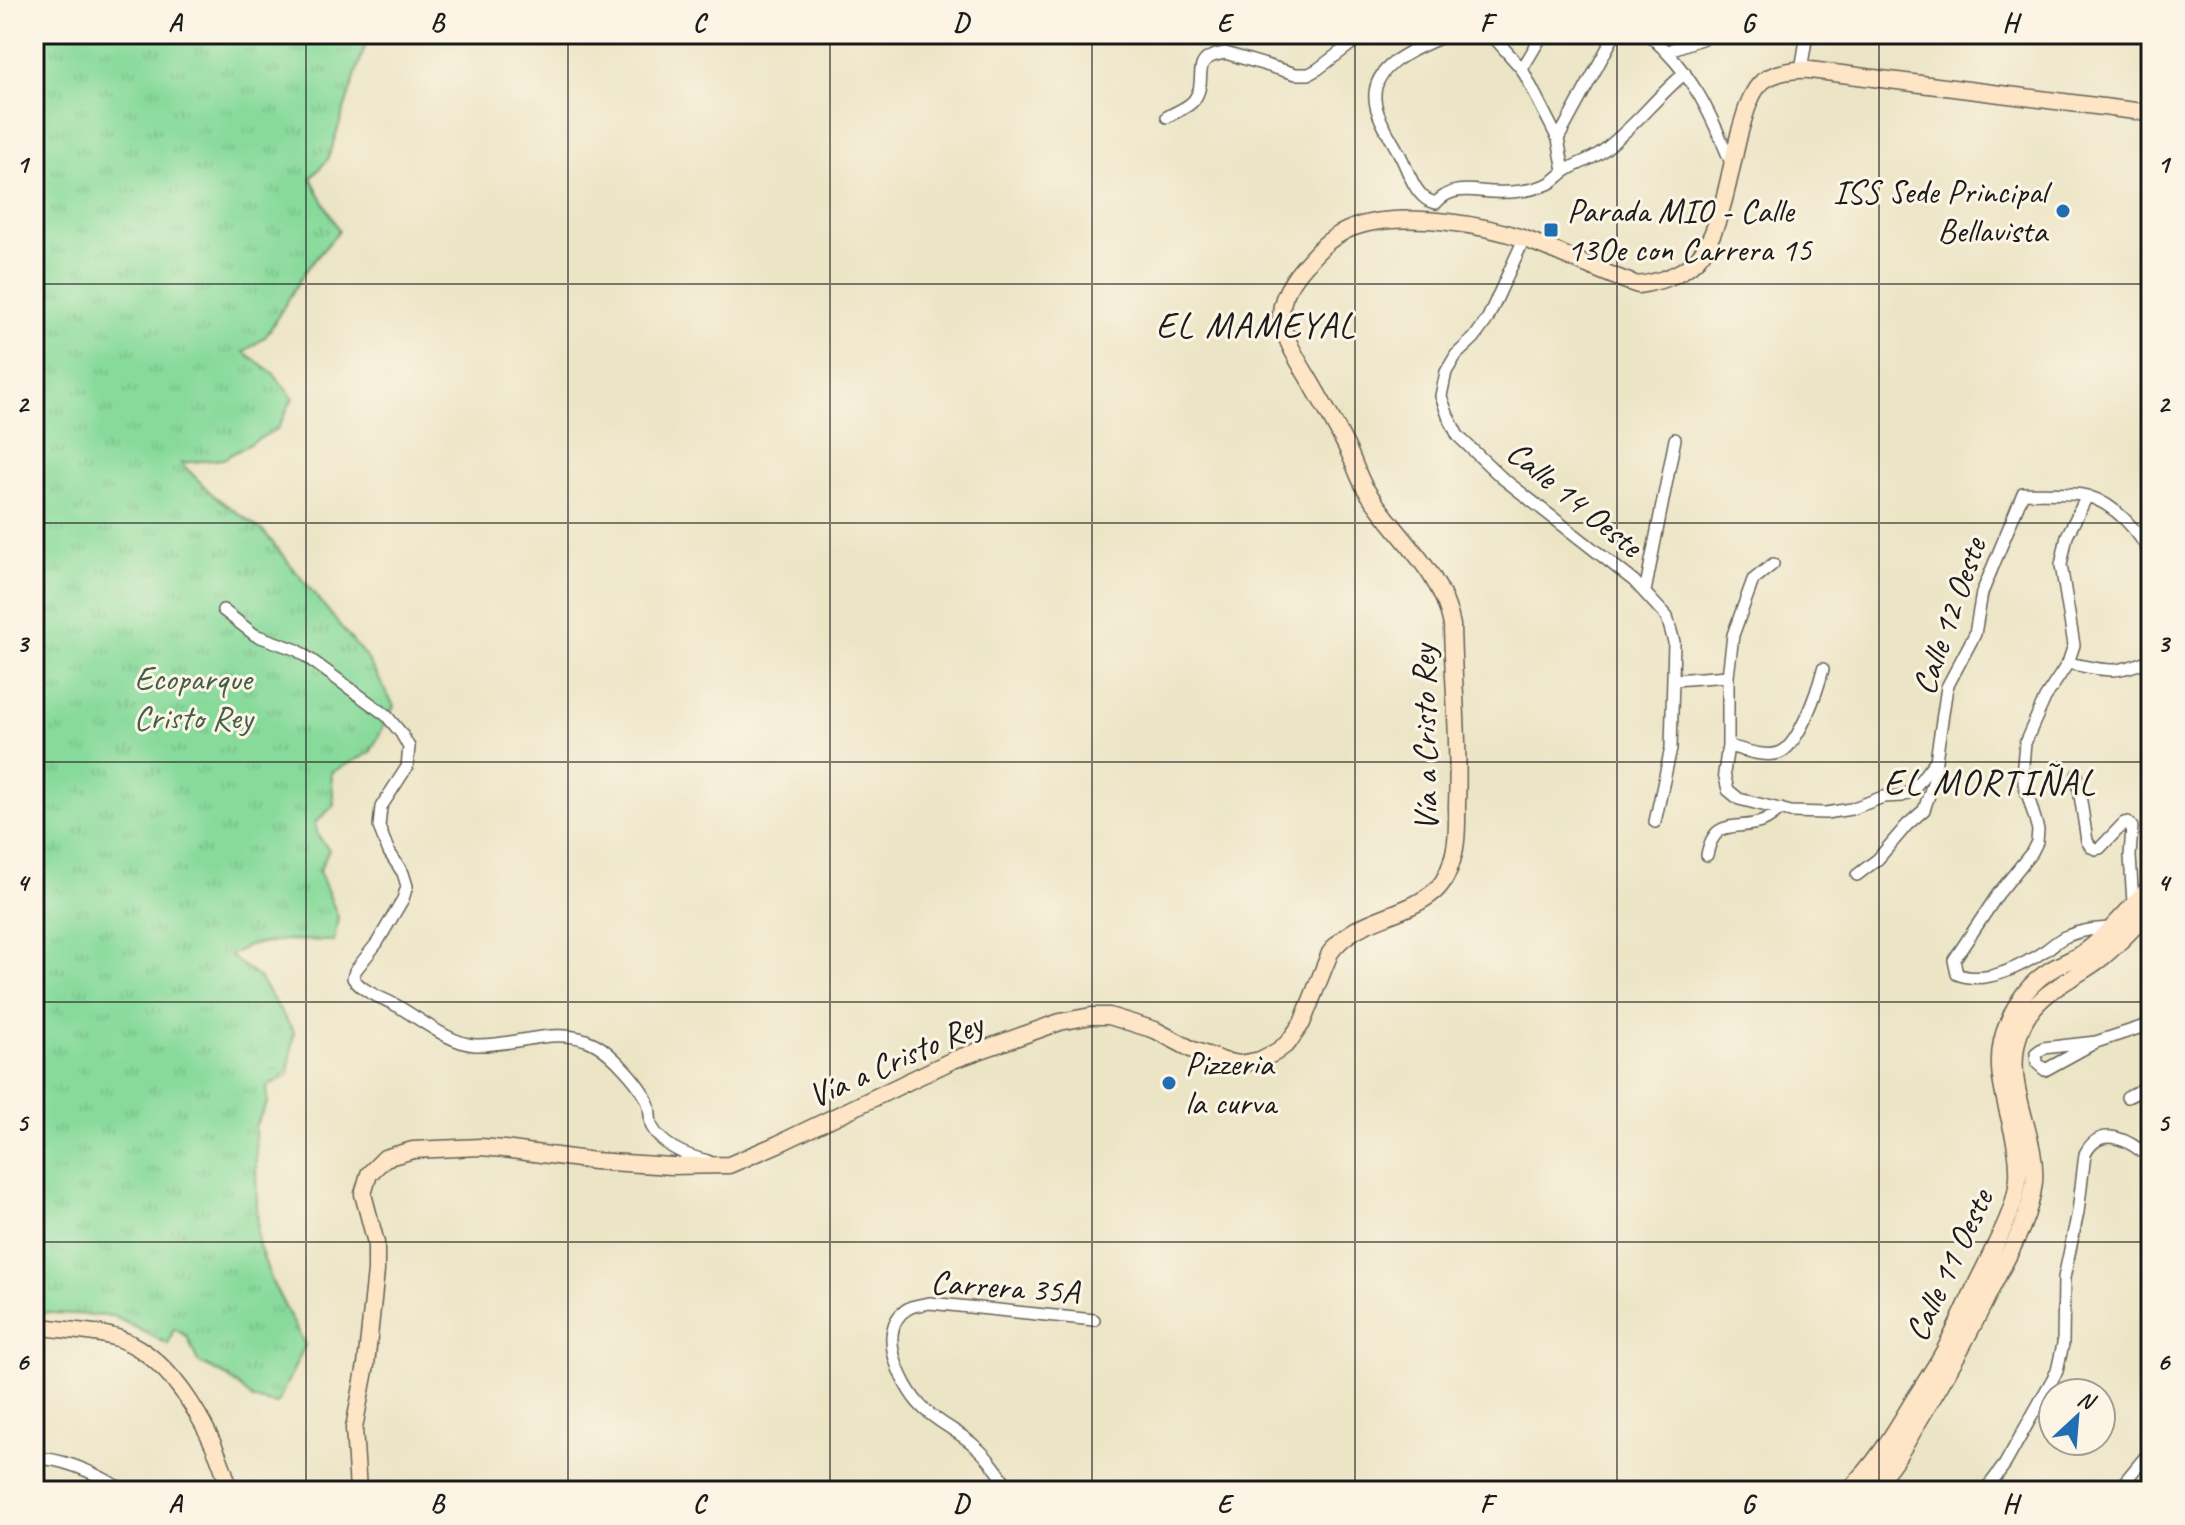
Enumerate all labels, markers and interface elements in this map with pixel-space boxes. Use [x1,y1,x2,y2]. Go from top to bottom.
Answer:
text: A [168,6,183,39]
text: B [430,6,446,39]
text: C [693,6,709,39]
text: D [953,6,971,39]
text: E [1217,6,1235,39]
text: F [1480,6,1498,39]
text: G [1742,6,1758,39]
text: H [2003,6,2023,39]
text: 1 [16,148,31,181]
text: 1 [2157,148,2172,181]
place label: ISS Sede Principal Bellavista [1833,170,2053,252]
place label: Parada MIO - Calle 13Oe con Carrera 15 [1567,189,1813,271]
marker: ISS Sede Principal Bellavista [2054,202,2072,220]
marker: Parada MIO - Calle 13Oe con Carrera 15 [1542,221,1560,239]
district label: EL MAMEYAL [1156,302,1356,348]
text: 2 [16,387,30,420]
text: 2 [2157,387,2171,420]
street label: Calle 14 Oeste [1498,431,1653,567]
street label: Calle 12 Oeste [1902,531,1996,700]
text: 3 [16,627,30,660]
text: 3 [2157,627,2171,660]
street label: Vía a Cristo Rey [1401,642,1448,831]
park label: Ecoparque Cristo Rey [134,657,255,739]
district label: EL MORTIÑAL [1884,759,2096,805]
text: 4 [16,866,31,899]
text: 4 [2157,866,2172,899]
street label: Vía a Cristo Rey [801,1001,991,1117]
place label: Pizzeria la curva [1185,1042,1279,1124]
marker: Pizzeria la curva [1160,1074,1178,1092]
text: 5 [16,1106,30,1139]
text: 5 [2157,1106,2171,1139]
street label: Calle 11 Oeste [1895,1181,2003,1348]
street label: Carrera 35A [929,1260,1082,1313]
text: 6 [16,1345,30,1378]
text: 6 [2157,1345,2171,1378]
north arrow [2037,1377,2117,1457]
text: N [2073,1384,2101,1417]
text: A [168,1487,183,1520]
text: B [430,1487,446,1520]
text: C [693,1487,709,1520]
text: D [953,1487,971,1520]
text: E [1217,1487,1235,1520]
text: F [1480,1487,1498,1520]
text: G [1742,1487,1758,1520]
text: H [2003,1487,2023,1520]

